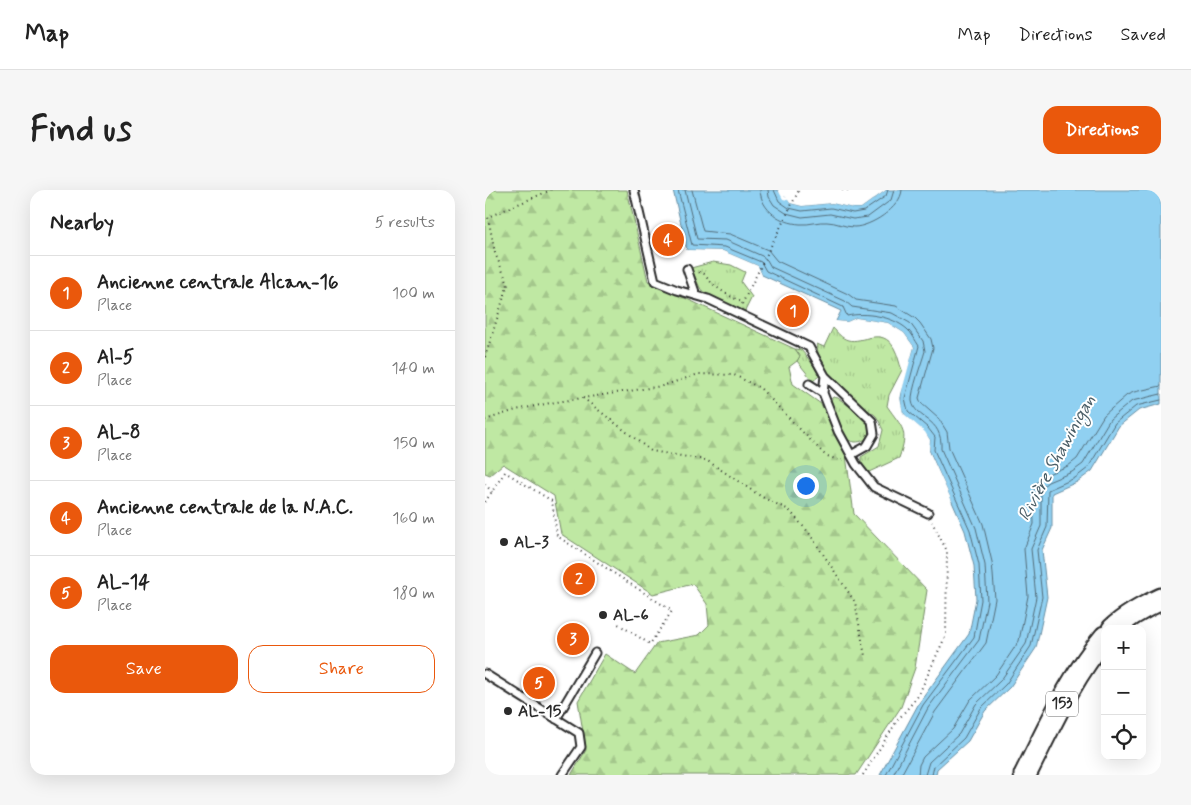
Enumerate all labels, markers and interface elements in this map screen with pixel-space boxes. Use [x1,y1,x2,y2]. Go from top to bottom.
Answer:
text: Map [25,19,69,50]
text: Map [958,23,991,47]
text: Directions [1019,23,1093,47]
text: Saved [1121,23,1166,47]
button: Directions [1043,106,1161,154]
text: Find us [30,107,132,153]
text: Nearby [50,209,114,237]
text: 5 results [375,212,435,233]
pin: 4 [652,221,684,259]
text: Ancienne centrale Alcan-16 [97,270,338,295]
text: 1 [62,283,70,304]
text: 100 m [392,283,435,304]
pin: 1 [777,292,809,330]
text: Place [97,295,132,316]
text: Al-5 [97,345,134,370]
text: 2 [62,358,70,379]
text: 140 m [391,358,435,379]
text: Place [97,370,132,391]
water label: Rivière Shawinigan [1012,391,1103,526]
text: AL-8 [97,420,140,445]
text: 3 [62,433,70,454]
text: 150 m [393,433,435,454]
text: Place [97,445,132,466]
your location [793,473,819,499]
text: Ancienne centrale de la N.A.C. [97,495,353,520]
text: 4 [61,508,71,529]
text: 160 m [392,508,435,529]
text: Place [97,520,132,541]
place label: AL-3 [514,532,549,553]
marker: AL-3 [498,536,510,548]
pin: 2 [563,560,595,598]
text: AL-14 [97,570,150,595]
text: 5 [61,583,71,604]
text: 180 m [392,583,435,604]
text: Place [97,595,132,616]
place label: AL-6 [613,605,649,626]
marker: AL-6 [597,609,609,621]
pin: 3 [557,620,589,658]
map controls [1101,625,1146,760]
button: + [1101,625,1146,670]
button: Save [50,645,238,693]
button: Share [248,645,435,693]
pin: 5 [523,664,555,702]
button: − [1101,670,1146,715]
road number: 153 [1046,692,1078,716]
place label: AL-15 [518,701,562,722]
marker: AL-15 [502,705,514,717]
button: locate [1101,715,1146,760]

